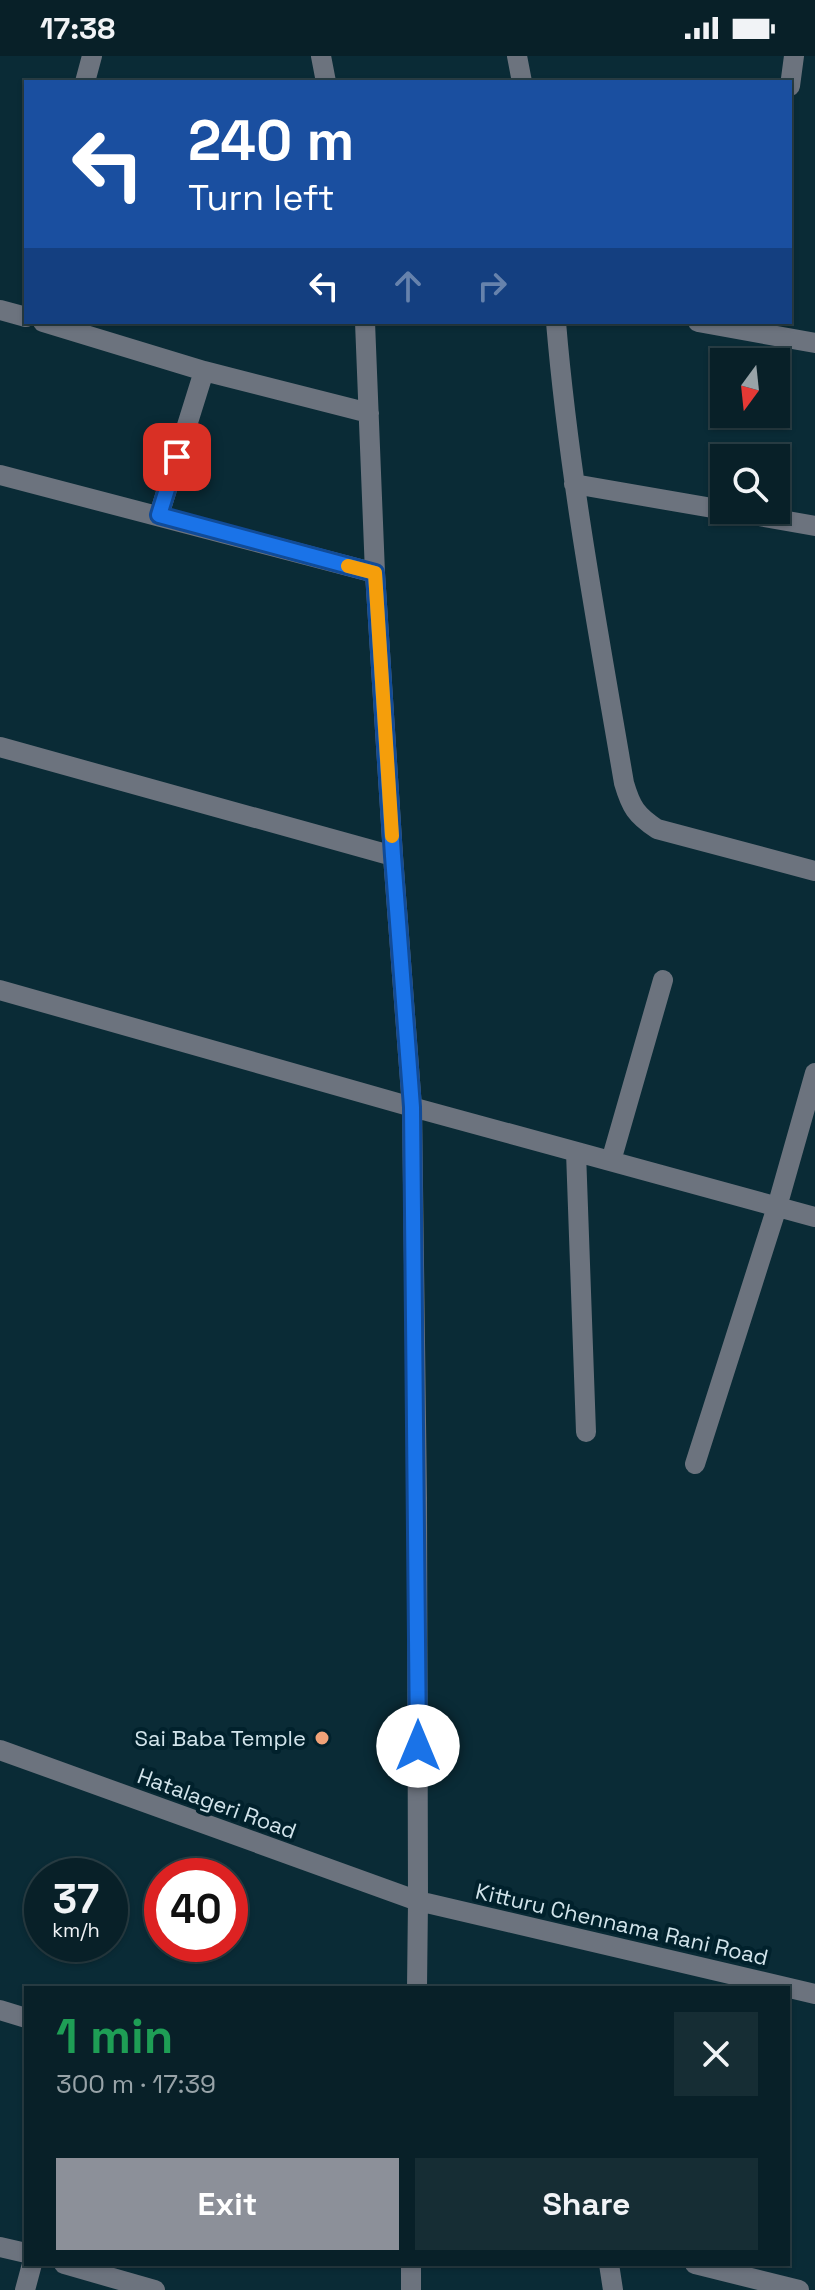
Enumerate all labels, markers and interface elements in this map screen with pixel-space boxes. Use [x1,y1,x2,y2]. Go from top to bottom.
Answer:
text: 17:38 [40,9,115,48]
text: 240 m [188,105,354,176]
icon: left [56,112,160,216]
text: Turn left [188,175,335,221]
icon: left [302,264,346,308]
icon: ahead [386,264,430,308]
icon: right [470,264,514,308]
north arrow [710,348,790,428]
map controls [710,348,790,524]
pin [143,423,211,491]
icon: arrive [155,435,199,479]
button: search [710,444,790,524]
position arrow [376,1704,460,1788]
place label: Sai Baba Temple [134,1724,306,1752]
marker: Sai Baba Temple [313,1729,331,1747]
street label: Hatalageri Road [134,1761,300,1845]
speed limit sign: 40 [144,1858,248,1962]
text: 37 [53,1874,99,1925]
street label: Kitturu Chennama Rani Road [473,1877,771,1971]
text: km/h [52,1917,100,1943]
text: 1 min [56,2006,173,2067]
button: close [674,2012,758,2096]
text: 300 m · 17:39 [56,2067,216,2101]
button: Exit [56,2158,399,2250]
button: Share [415,2158,758,2250]

